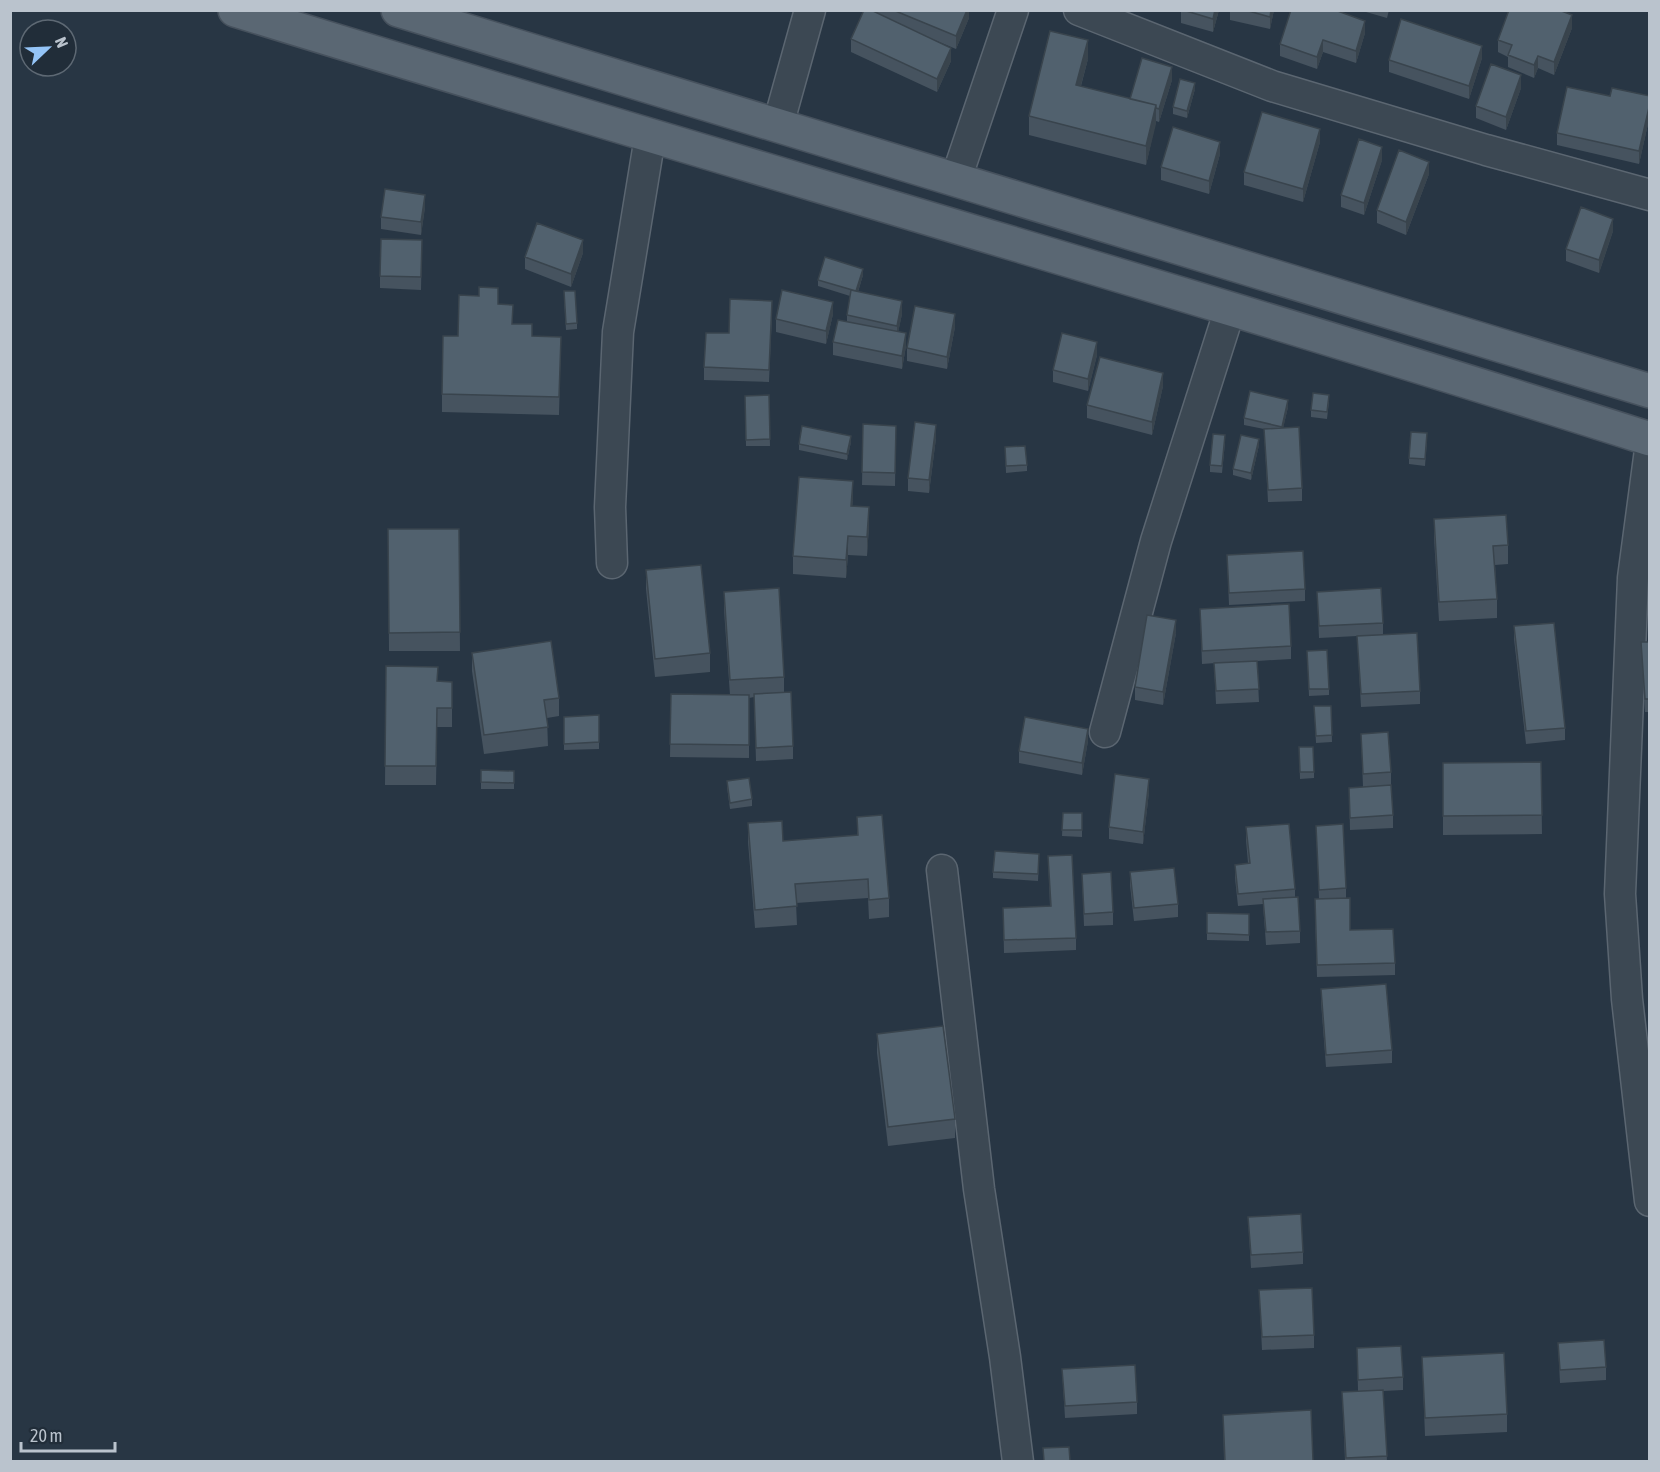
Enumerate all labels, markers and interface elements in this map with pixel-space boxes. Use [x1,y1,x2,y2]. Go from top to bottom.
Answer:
north arrow [18,18,78,78]
text: N [52,34,72,50]
scale bar [21,1415,116,1453]
text: 20 m [30,1425,62,1446]

